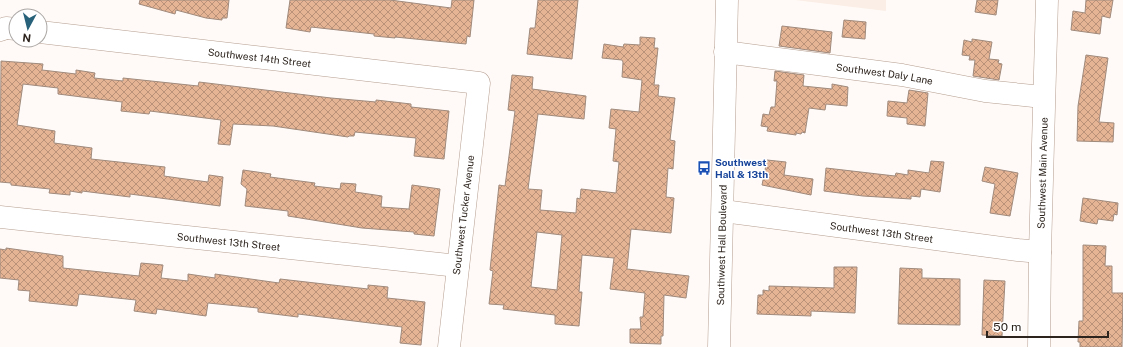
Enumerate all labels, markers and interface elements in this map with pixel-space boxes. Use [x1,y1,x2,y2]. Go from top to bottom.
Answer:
north arrow [8,8,48,48]
text: N [22,31,32,44]
street label: Southwest 14th Street [207,46,312,69]
street label: Southwest Daly Lane [835,60,934,87]
street label: Southwest Main Avenue [1035,117,1050,229]
street label: Southwest Tucker Avenue [450,154,476,276]
place label: Southwest Hall & 13th [715,156,768,180]
bus stop icon: Southwest Hall & 13th [696,160,712,176]
street label: Southwest Hall Boulevard [714,185,729,306]
street label: Southwest 13th Street [829,219,934,245]
street label: Southwest 13th Street [176,230,281,253]
scale bar [987,313,1108,339]
text: 50 m [993,320,1021,334]

